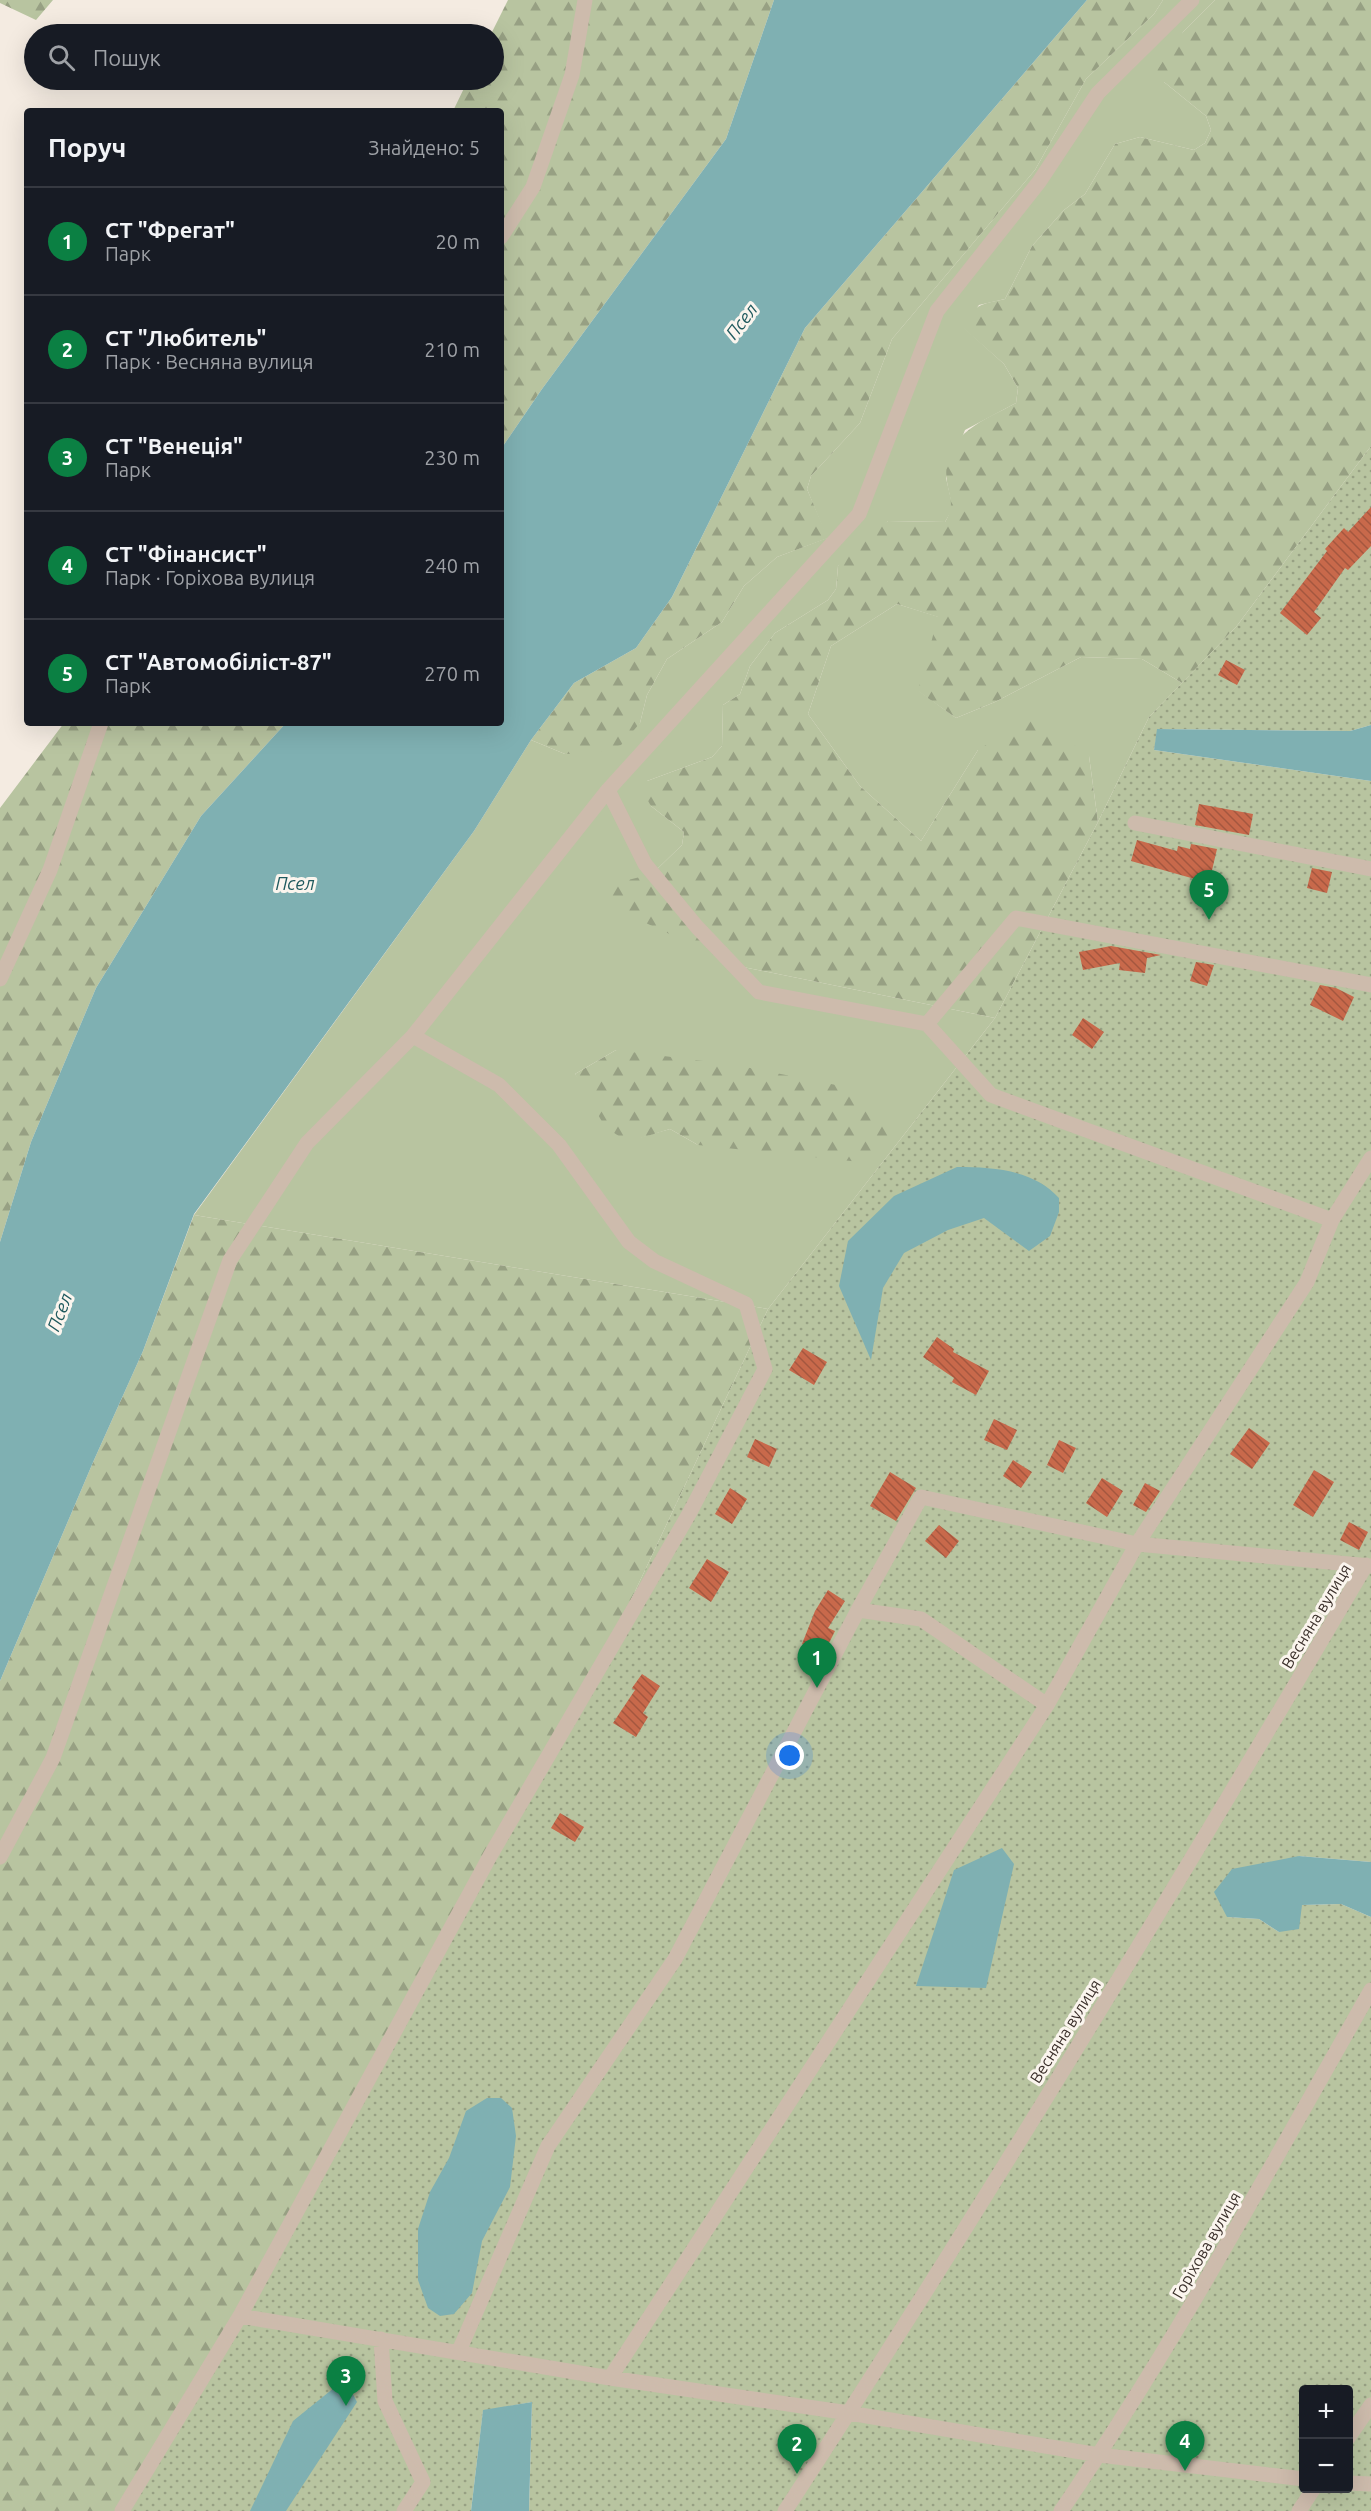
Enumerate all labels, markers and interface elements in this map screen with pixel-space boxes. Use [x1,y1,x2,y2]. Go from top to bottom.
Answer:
search box [24,24,504,90]
icon: search [45,41,78,74]
text: Пошук [93,45,161,70]
text: Поруч [48,133,126,162]
text: Знайдено: 5 [368,136,480,159]
text: СТ "Фрегат" [105,217,235,242]
text: 1 [62,230,73,253]
text: 20 m [436,230,480,253]
text: Парк [105,242,151,265]
water label: Псел [721,299,761,343]
text: СТ "Любитель" [105,325,266,350]
text: 2 [62,338,73,361]
text: 210 m [424,338,480,361]
text: Парк · Весняна вулиця [105,350,313,373]
text: СТ "Венеція" [105,433,243,458]
text: 3 [62,446,73,469]
text: 230 m [424,446,480,469]
text: Парк [105,458,151,481]
text: СТ "Фiнансист" [105,541,267,566]
text: 4 [62,554,73,577]
text: 240 m [424,554,480,577]
text: Парк · Горіхова вулиця [105,566,315,589]
text: СТ "Автомобiлiст-87" [105,649,332,674]
text: 5 [62,662,73,685]
text: 270 m [424,662,480,685]
text: Парк [105,674,151,697]
pin: 5 [1190,870,1228,920]
water label: Псел [276,873,315,893]
water label: Псел [43,1290,75,1334]
street label: Весняна вулиця [1278,1561,1354,1671]
pin: 1 [798,1638,836,1688]
your location [775,1741,804,1770]
street label: Весняна вулиця [1026,1976,1104,2086]
street label: Горіхова вулиця [1168,2189,1244,2301]
pin: 3 [326,2356,366,2406]
map controls [1299,2385,1353,2493]
button: + [1299,2385,1353,2439]
pin: 4 [1166,2422,1204,2471]
pin: 2 [778,2424,816,2474]
button: − [1299,2439,1353,2493]

